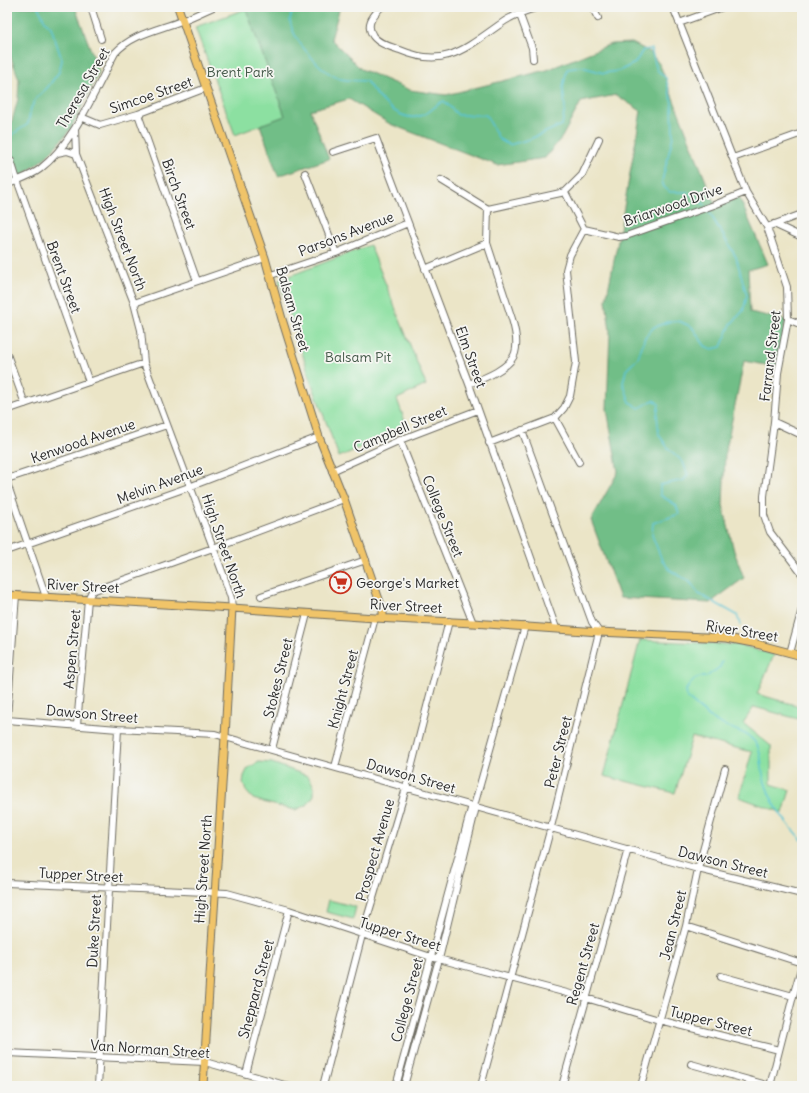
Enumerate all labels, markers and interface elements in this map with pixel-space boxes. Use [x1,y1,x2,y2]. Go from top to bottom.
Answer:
street label: Theresa Street [52,44,114,132]
park label: Brent Park [207,63,273,81]
street label: Simcoe Street [107,72,195,118]
street label: Birch Street [158,156,200,232]
street label: Briarwood Drive [621,180,725,230]
street label: High Street North [95,185,151,293]
street label: Parsons Avenue [296,208,396,260]
street label: Brent Street [43,238,85,316]
street label: Balsam Street [272,264,314,354]
street label: Farrand Street [755,309,785,403]
street label: Elm Street [452,324,491,391]
park label: Balsam Pit [325,348,392,366]
street label: Campbell Street [351,401,450,457]
street label: Kenwood Avenue [28,415,138,467]
street label: Melvin Avenue [115,460,205,508]
street label: College Street [418,472,468,560]
street label: High Street North [198,492,250,600]
supermarket icon: George's Market [328,570,354,596]
place label: George's Market [356,574,459,592]
street label: River Street [46,575,120,597]
street label: River Street [369,595,443,617]
street label: Aspen Street [60,608,84,689]
street label: River Street [705,616,780,646]
street label: Stokes Street [259,636,297,720]
street label: Knight Street [324,647,362,730]
street label: Dawson Street [45,701,139,727]
street label: Peter Street [540,714,576,790]
street label: Dawson Street [364,755,458,797]
street label: Prospect Avenue [352,797,398,903]
street label: High Street North [190,814,216,924]
street label: Dawson Street [676,842,770,882]
street label: Tupper Street [38,864,124,886]
street label: Jean Street [656,888,690,962]
street label: Duke Street [83,894,105,968]
street label: Tupper Street [357,913,443,955]
street label: Regent Street [563,920,603,1007]
street label: Sheppard Street [234,937,278,1041]
street label: College Street [387,955,427,1044]
street label: Tupper Street [668,1002,754,1040]
street label: Van Norman Street [90,1036,211,1062]

